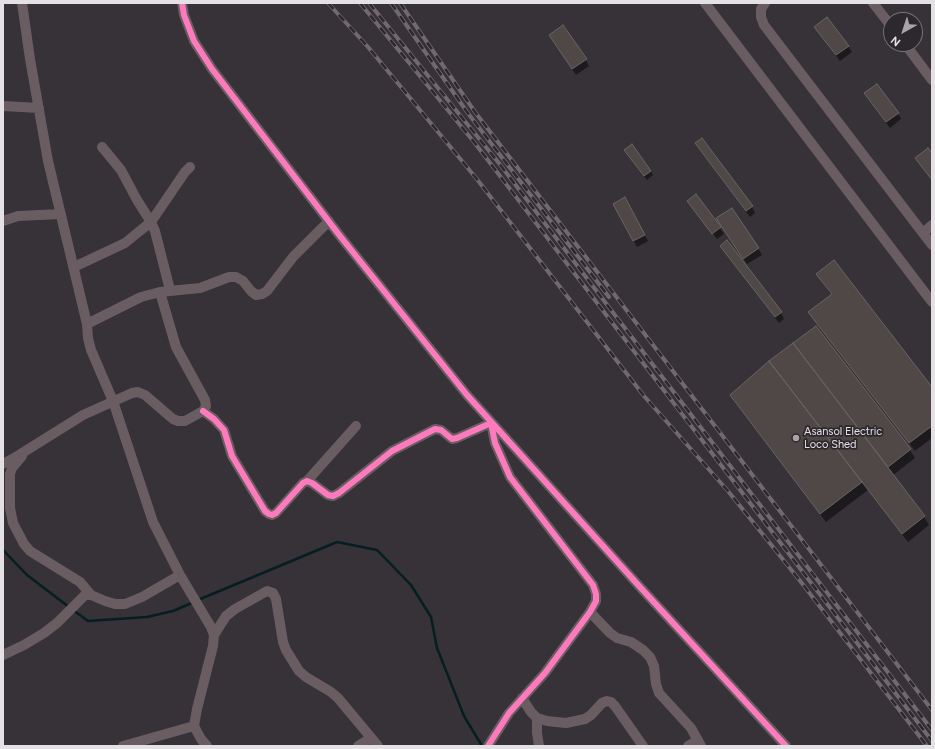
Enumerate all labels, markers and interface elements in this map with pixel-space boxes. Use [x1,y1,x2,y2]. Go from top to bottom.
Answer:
north arrow [883,12,923,52]
text: N [888,33,903,49]
place label: Asansol Electric Loco Shed [804,425,882,451]
marker: Asansol Electric Loco Shed [791,433,801,443]

